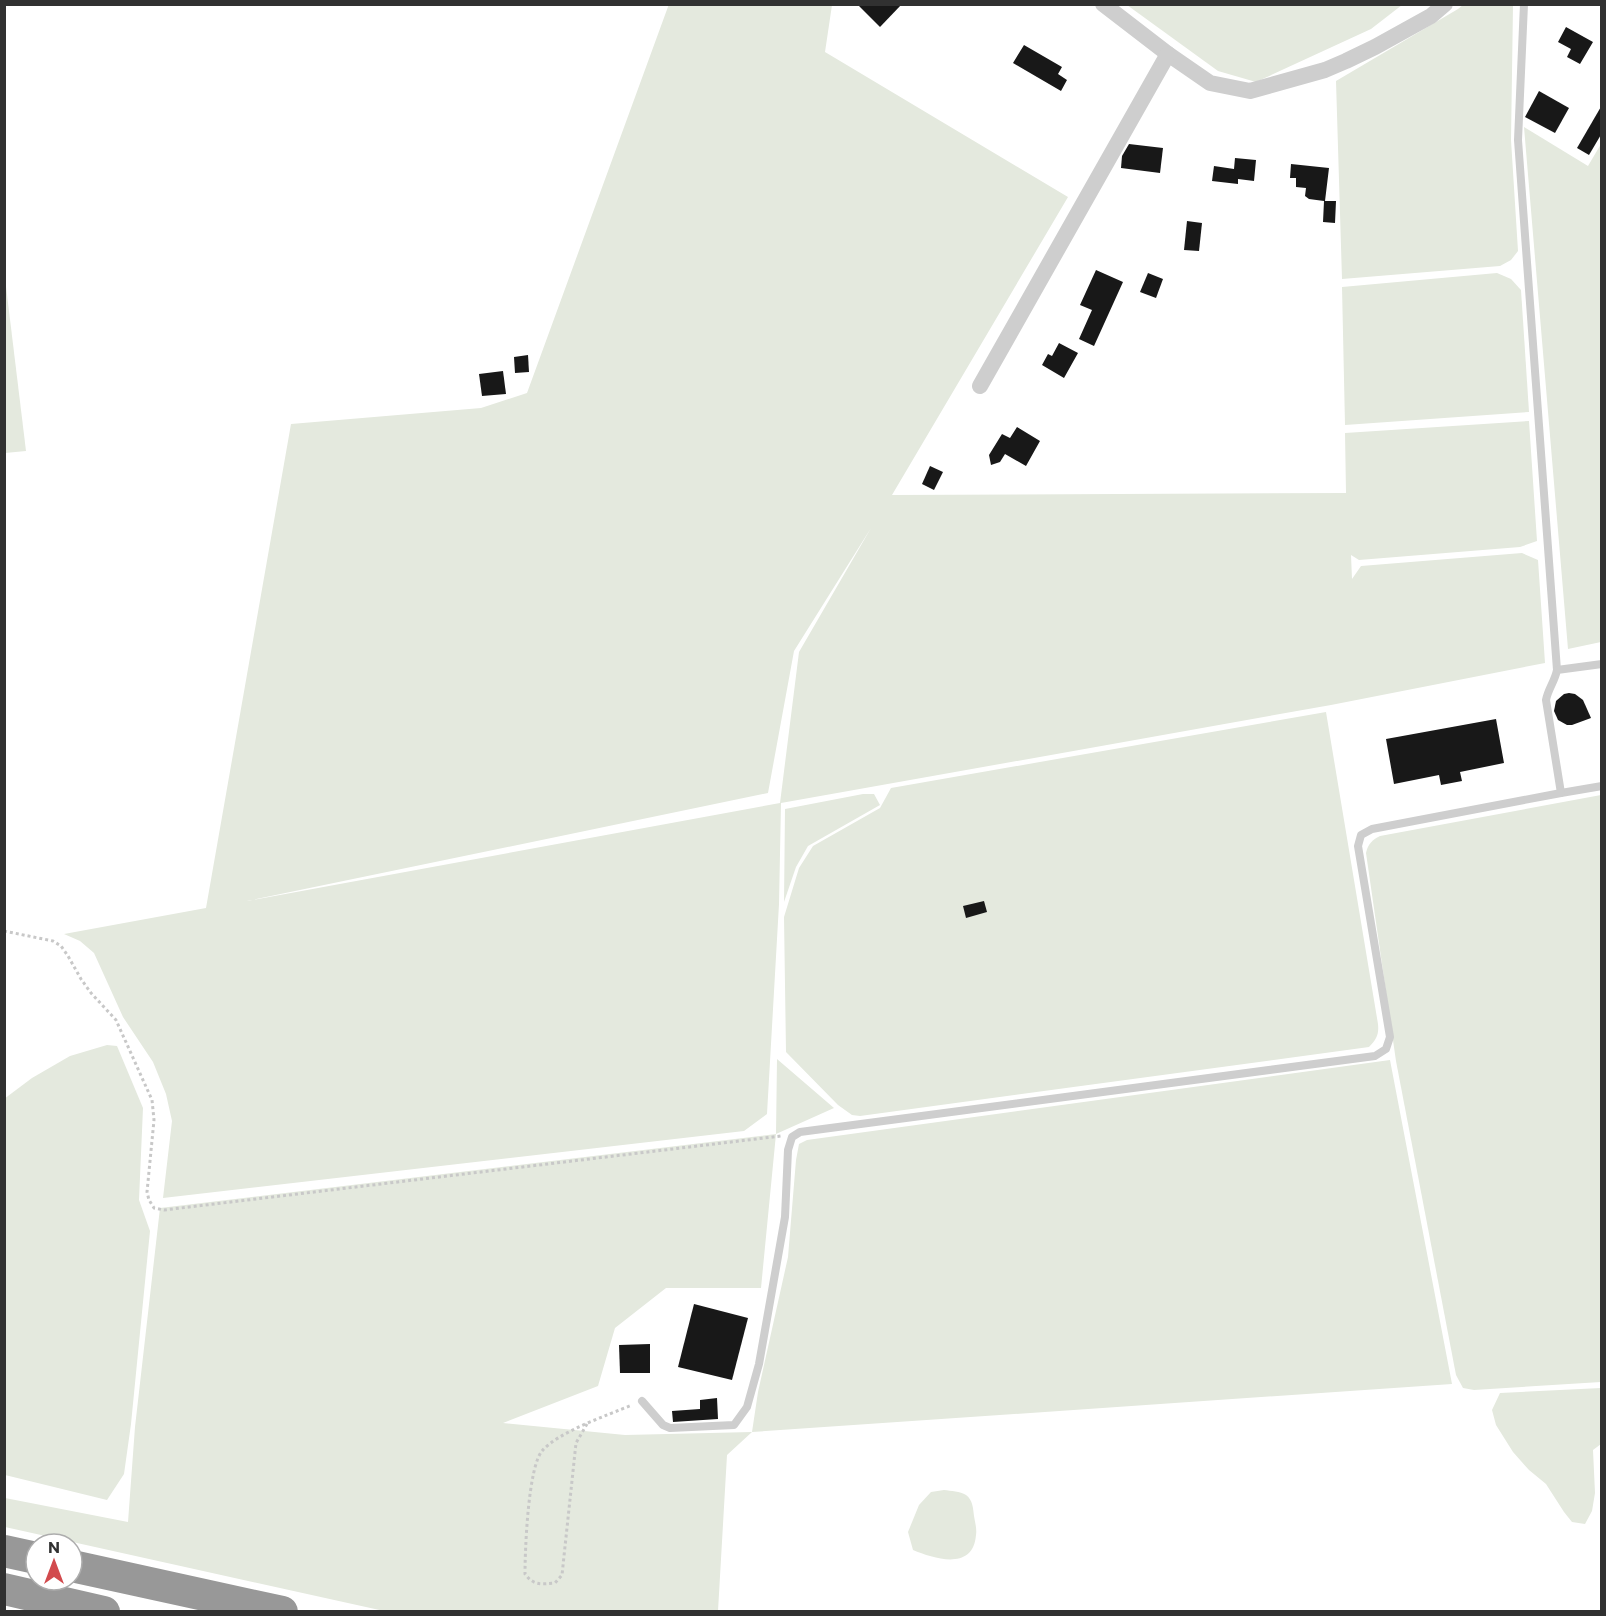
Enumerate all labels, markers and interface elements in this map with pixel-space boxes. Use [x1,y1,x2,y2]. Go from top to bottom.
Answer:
north arrow [24,1532,84,1592]
text: N [48,1537,60,1556]

